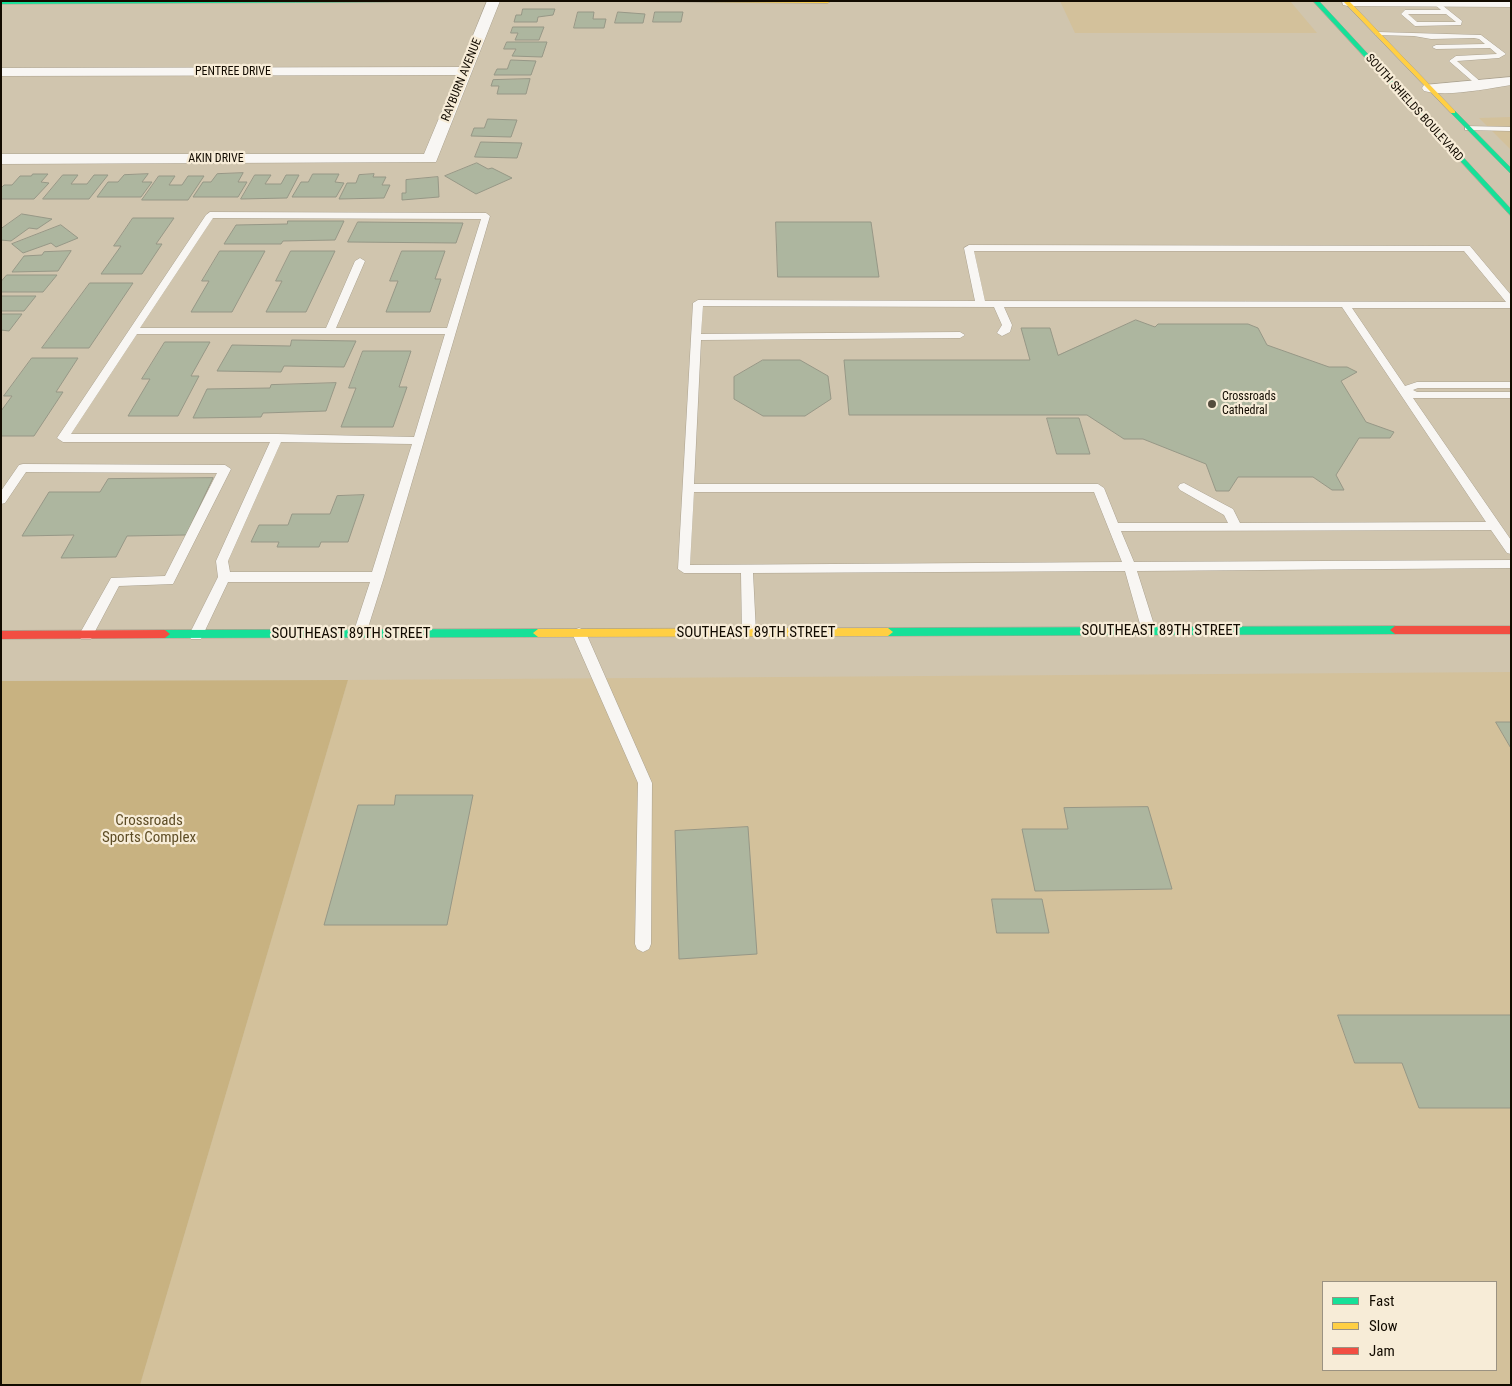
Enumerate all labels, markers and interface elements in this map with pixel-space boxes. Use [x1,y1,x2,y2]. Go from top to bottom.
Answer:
street label: RAYBURN AVENUE [439,36,485,124]
street label: SOUTH SHIELDS BOULEVARD [1362,51,1466,165]
street label: PENTREE DRIVE [195,65,271,79]
street label: AKIN DRIVE [188,152,244,166]
place label: Crossroads Cathedral [1222,390,1276,418]
marker: Crossroads Cathedral [1206,398,1218,410]
street label: SOUTHEAST 89TH STREET [1081,622,1241,640]
street label: SOUTHEAST 89TH STREET [676,624,836,642]
street label: SOUTHEAST 89TH STREET [271,625,431,643]
park label: Crossroads Sports Complex [102,812,196,847]
legend [1322,1281,1497,1371]
text: Fast [1369,1292,1394,1310]
text: Slow [1369,1317,1398,1335]
text: Jam [1369,1342,1395,1360]

